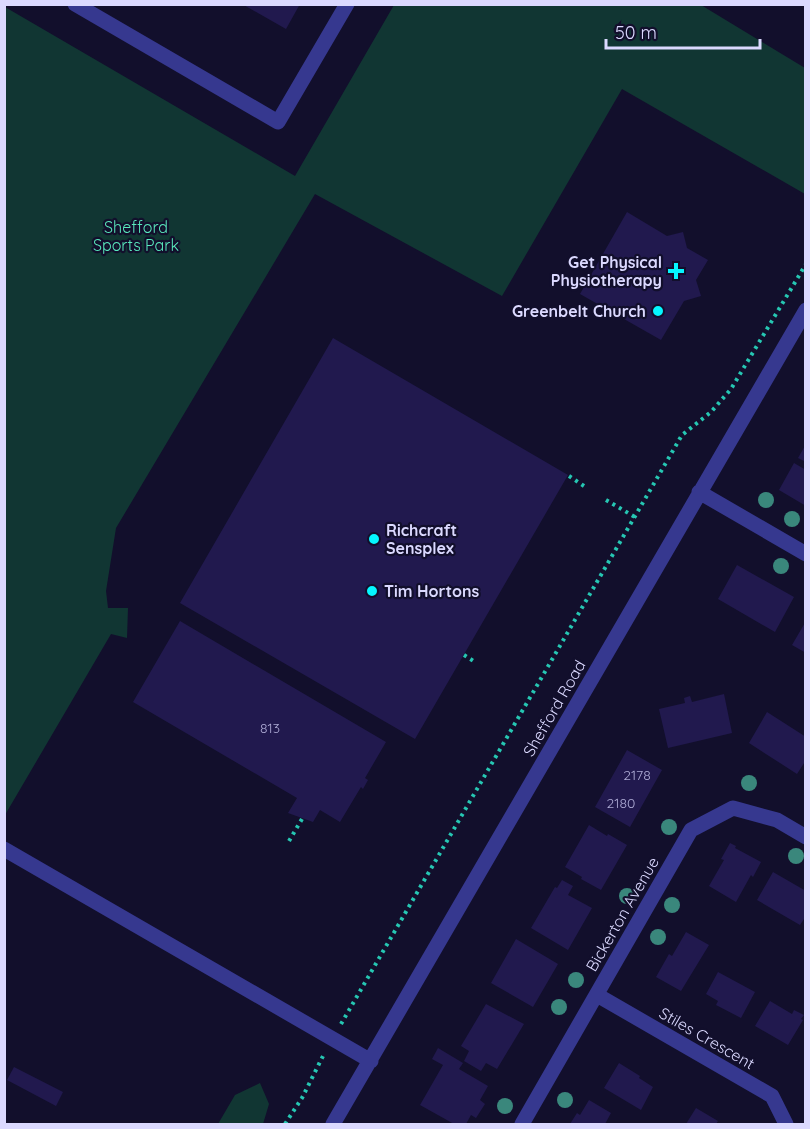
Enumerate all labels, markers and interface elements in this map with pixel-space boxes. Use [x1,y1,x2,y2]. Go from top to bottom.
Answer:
scale bar [606,12,760,50]
text: 50 m [615,21,657,44]
park label: Shefford Sports Park [93,217,179,255]
place label: Get Physical Physiotherapy [551,252,662,290]
marker: Get Physical Physiotherapy [667,262,685,280]
place label: Greenbelt Church [512,301,646,321]
marker: Greenbelt Church [651,304,665,318]
place label: Richcraft Sensplex [386,520,457,558]
marker: Richcraft Sensplex [367,532,381,546]
place label: Tim Hortons [384,581,479,601]
marker: Tim Hortons [365,584,379,598]
street label: Shefford Road [518,656,590,760]
house number: 813 [260,719,280,737]
house number: 2178 [623,766,651,784]
house number: 2180 [607,794,635,812]
street label: Bickerton Avenue [581,853,663,975]
street label: Stiles Crescent [656,1003,758,1073]

